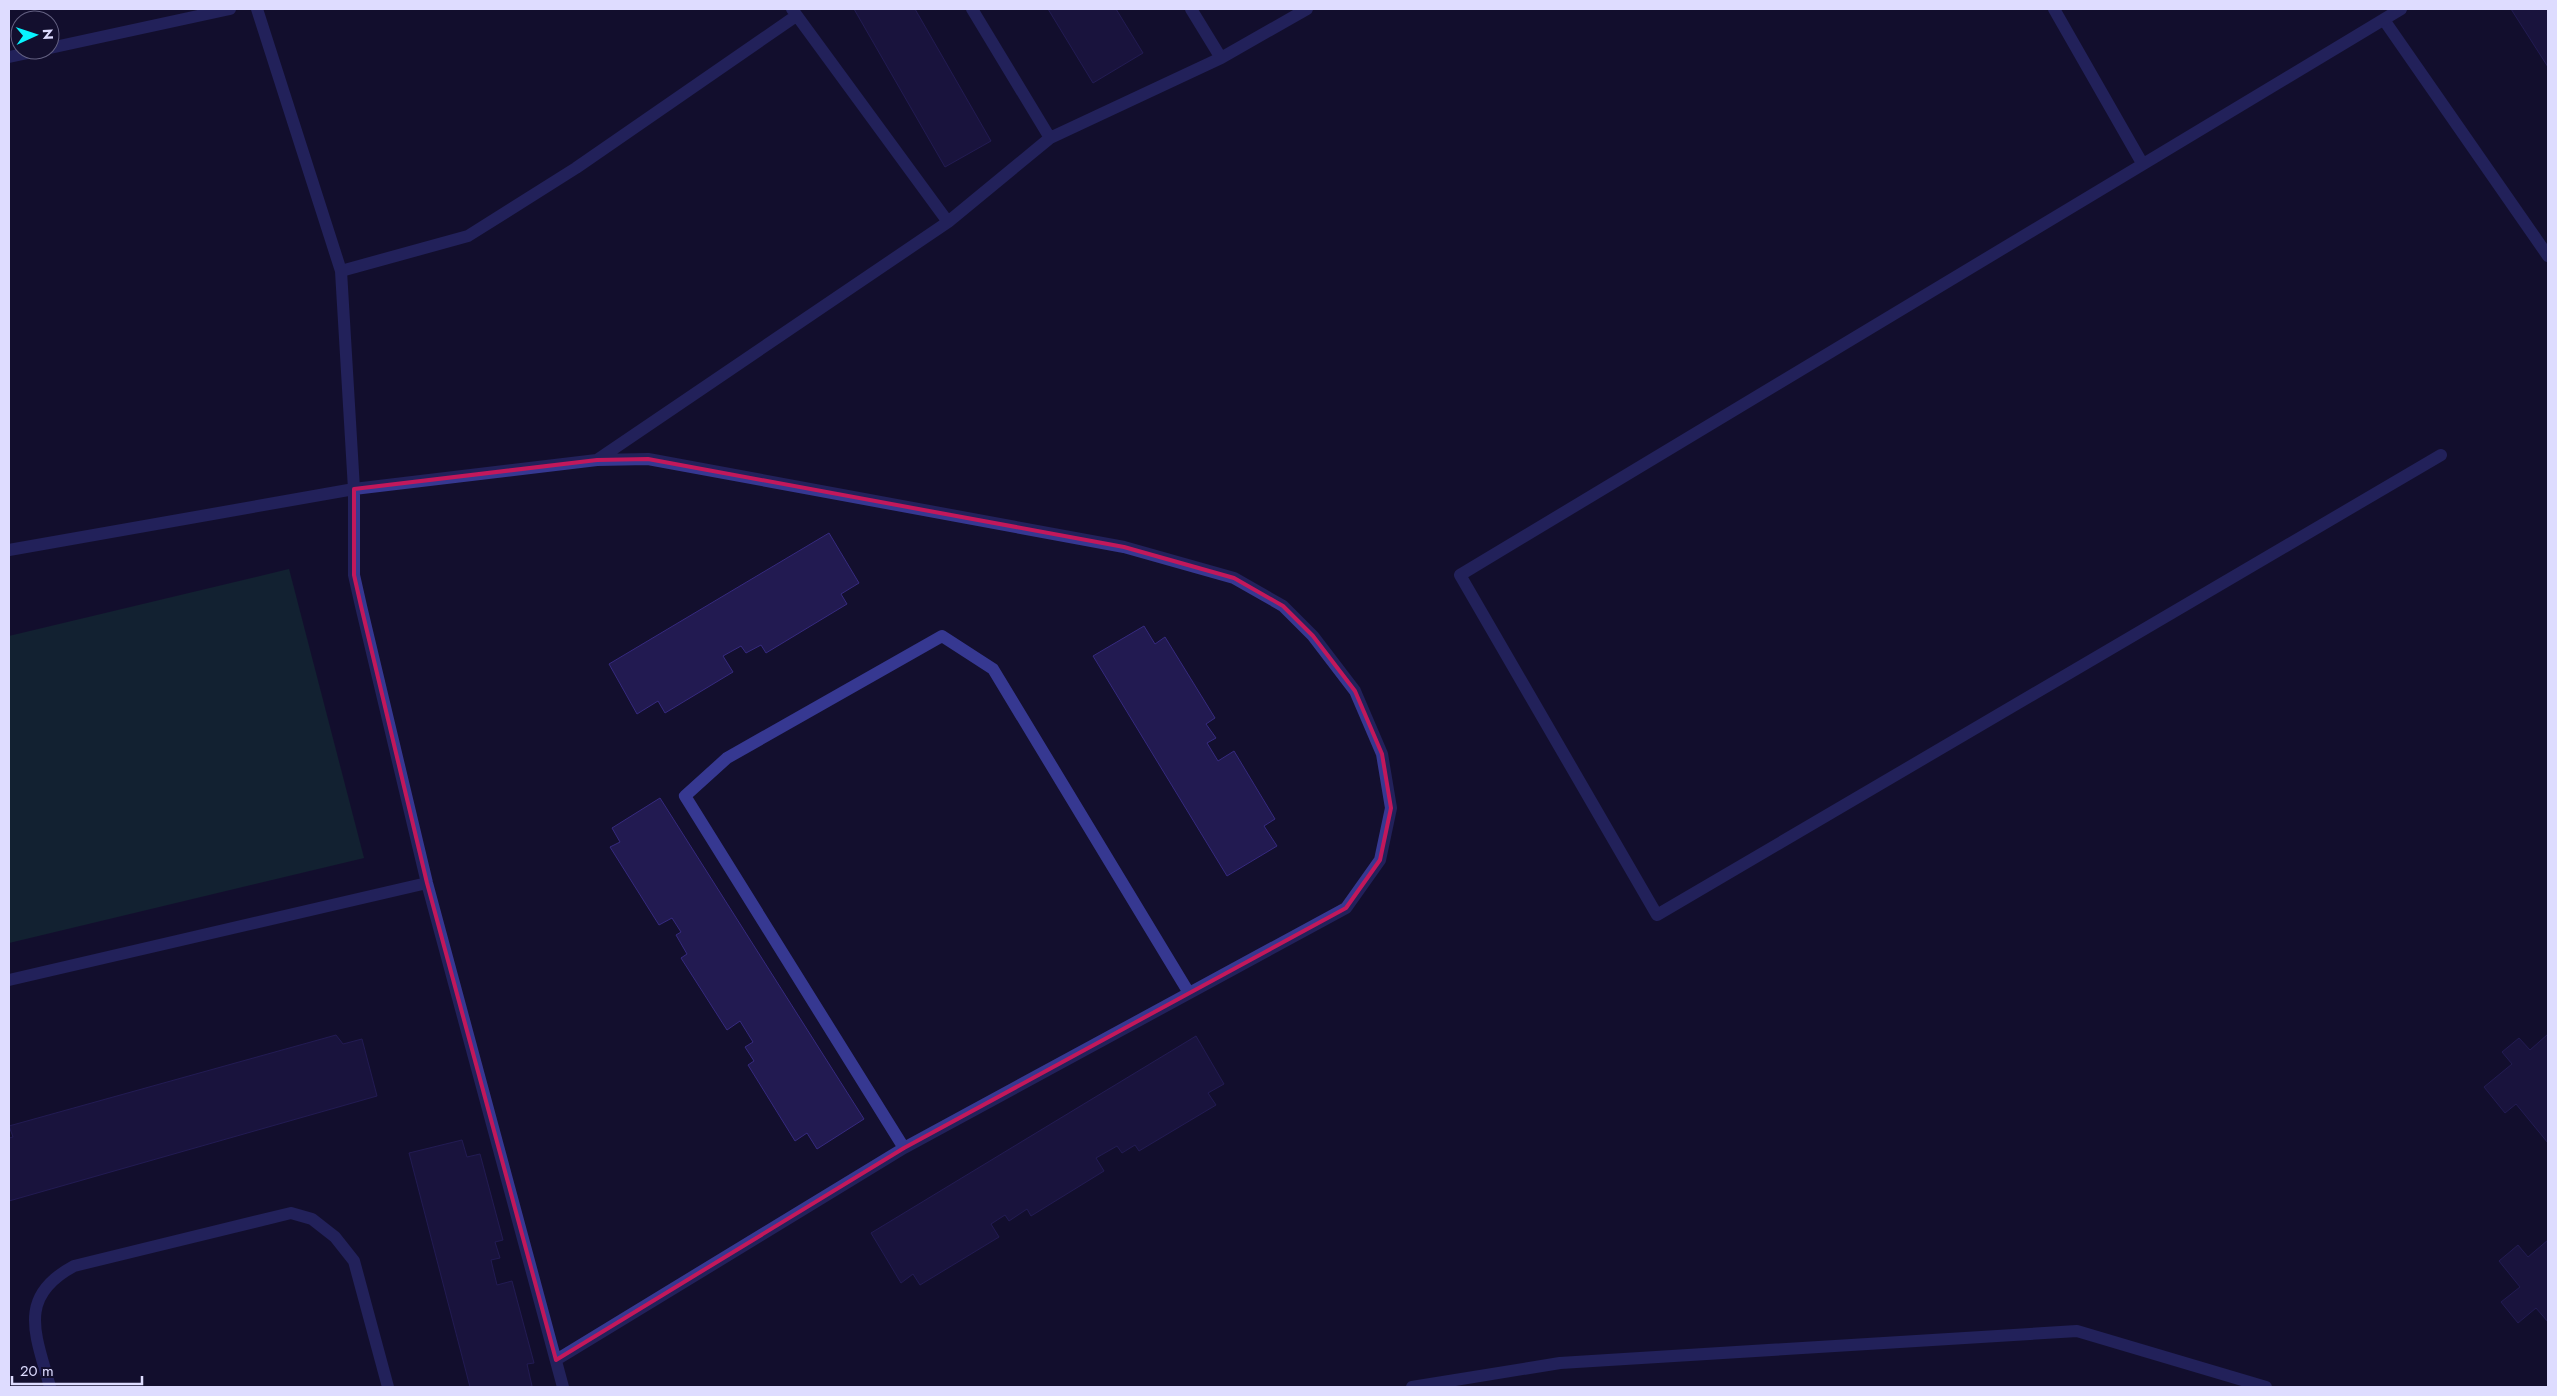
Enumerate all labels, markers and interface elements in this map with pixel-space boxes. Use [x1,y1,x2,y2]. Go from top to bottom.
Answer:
north arrow [10,10,60,60]
text: N [38,28,58,40]
scale bar [12,1354,142,1386]
text: 20 m [20,1360,54,1382]

